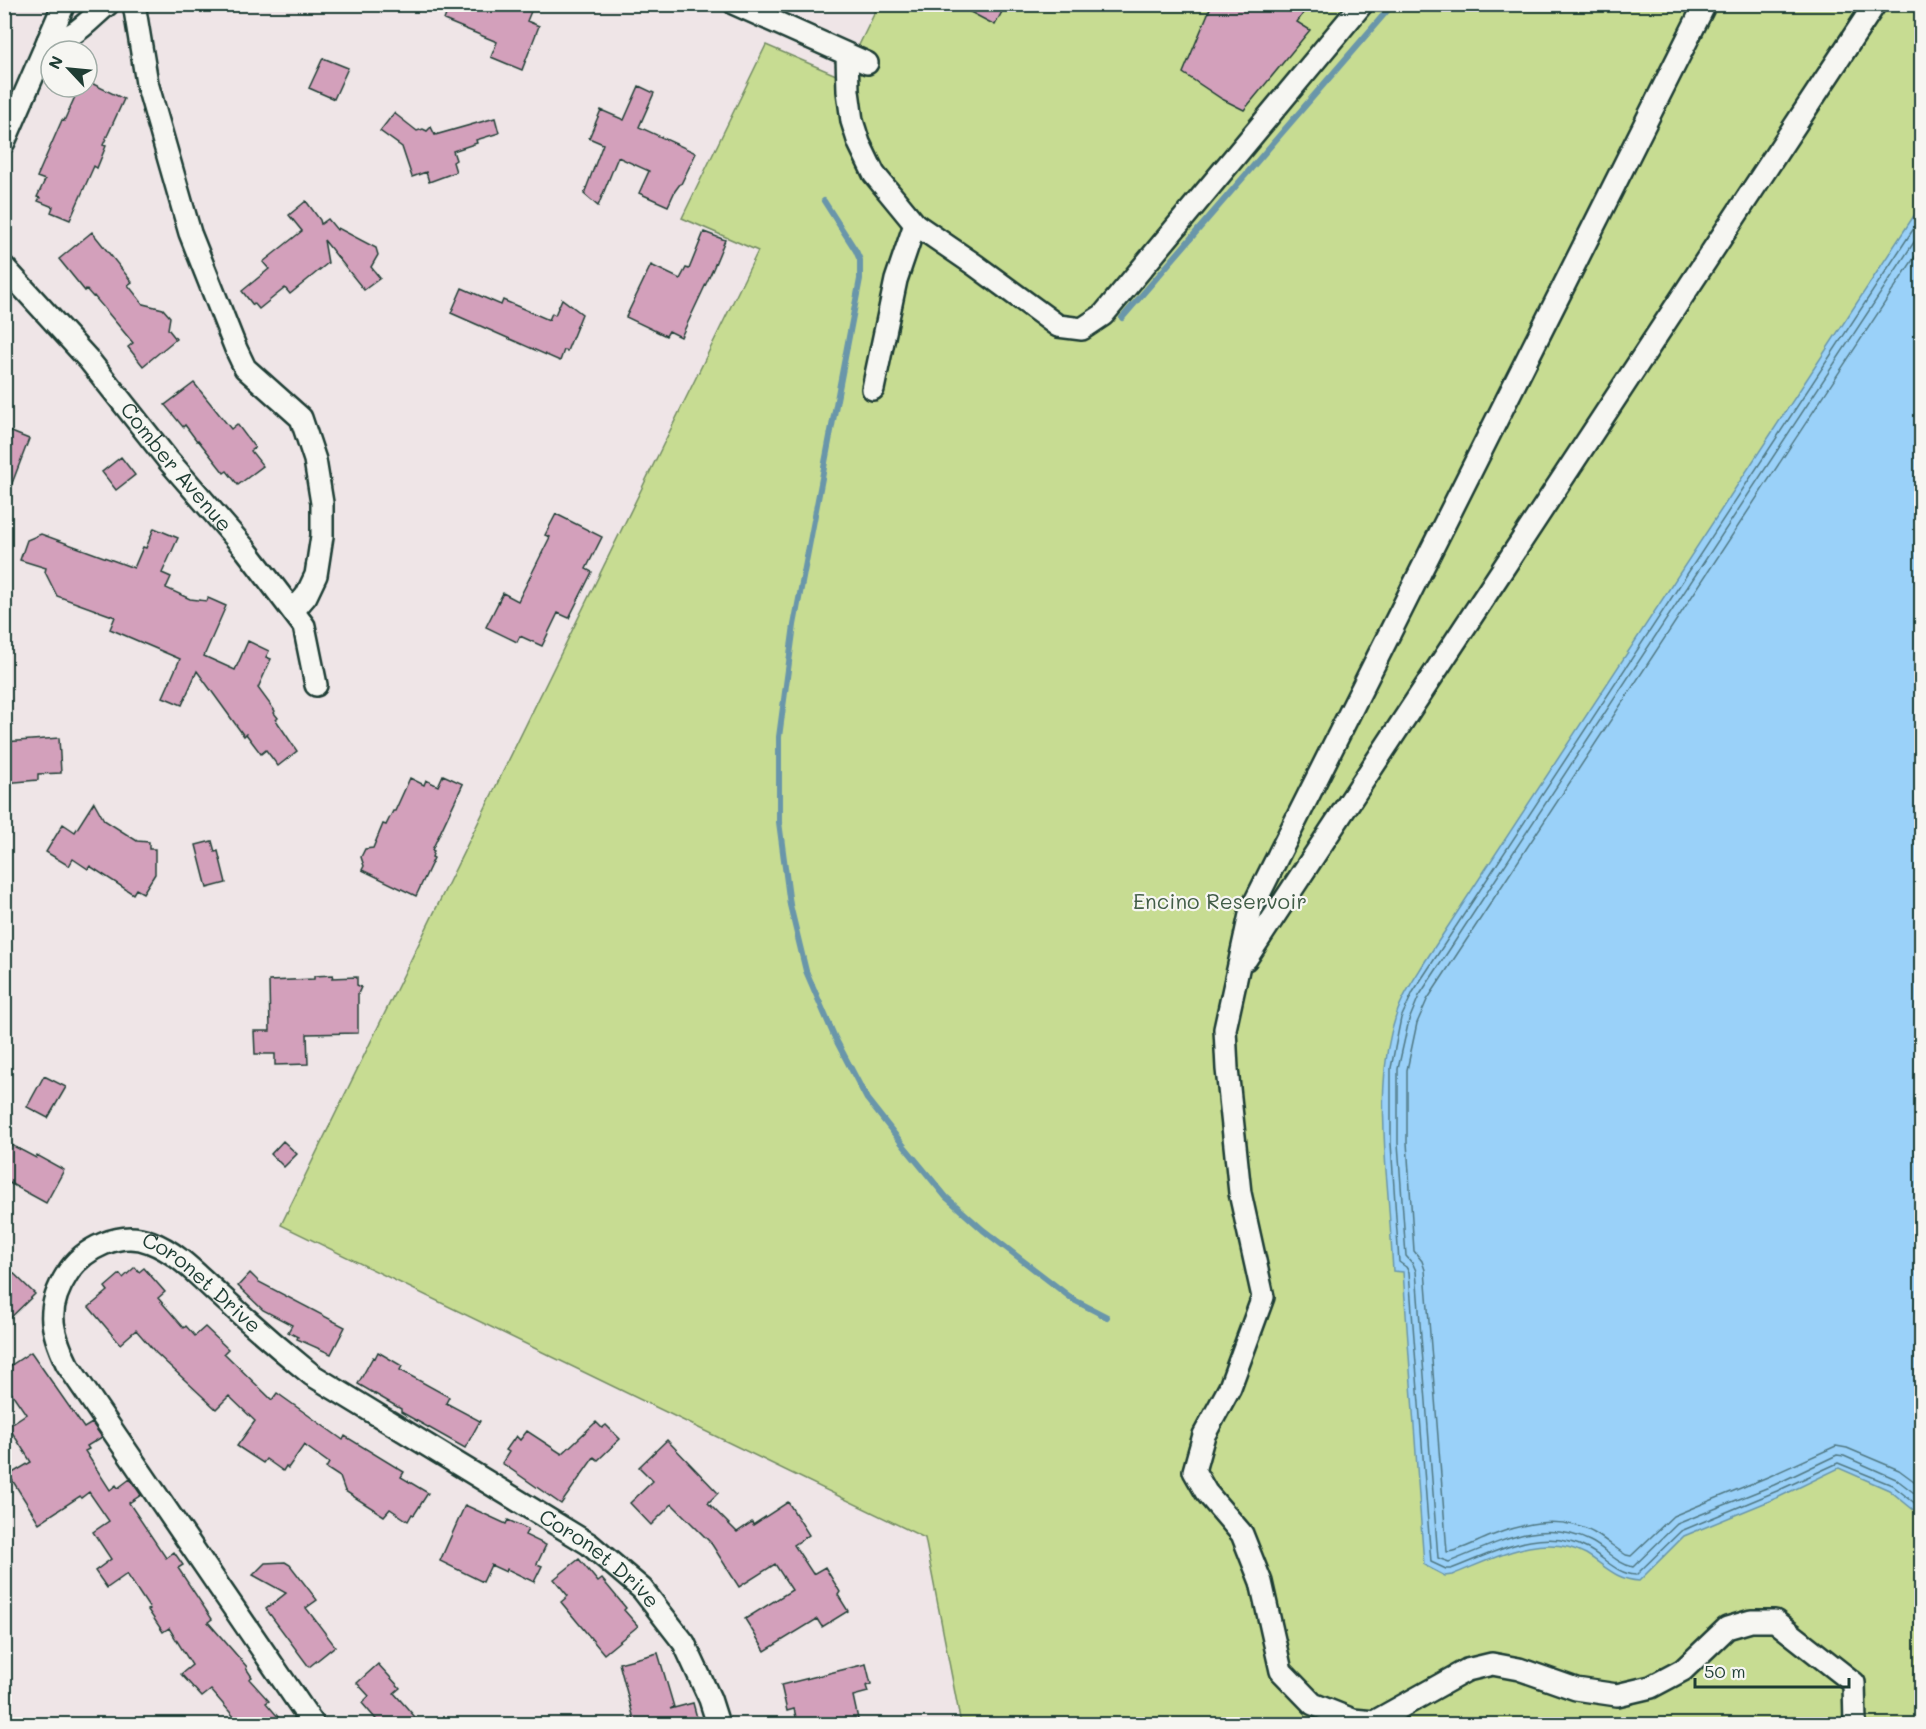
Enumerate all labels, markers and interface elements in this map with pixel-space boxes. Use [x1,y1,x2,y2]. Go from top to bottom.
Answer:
north arrow [39,39,99,99]
text: N [43,52,67,72]
street label: Comber Avenue [115,396,239,537]
park label: Encino Reservoir [1133,887,1307,914]
street label: Coronet Drive [138,1225,267,1338]
street label: Coronet Drive [535,1502,667,1613]
scale bar [1695,1651,1850,1689]
text: 50 m [1704,1659,1746,1683]

